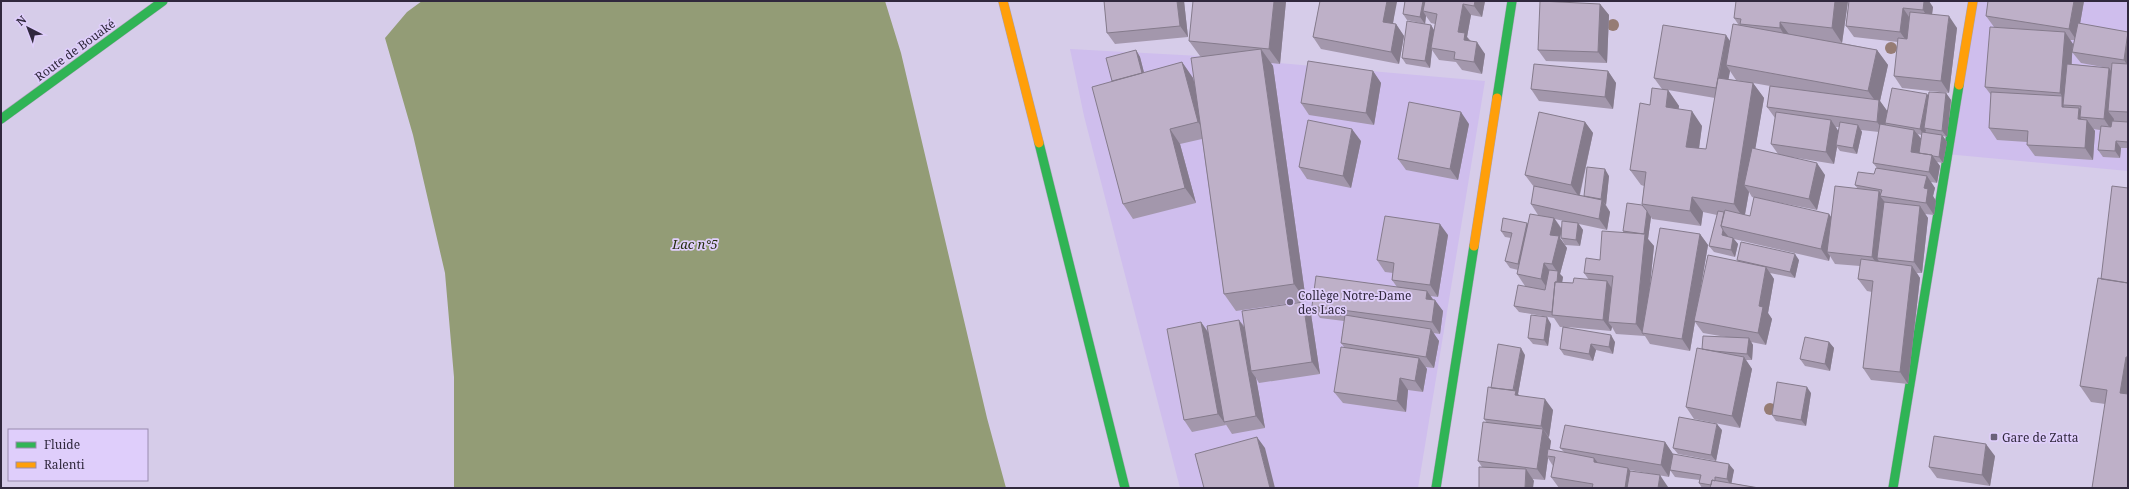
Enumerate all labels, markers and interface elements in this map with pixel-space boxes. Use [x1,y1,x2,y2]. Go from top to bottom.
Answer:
north arrow [8,8,48,48]
text: N [13,12,29,29]
street label: Route de Bouaké [31,15,119,85]
water label: Lac n°5 [671,235,718,253]
place label: Collège Notre-Dame des Lacs [1298,287,1412,318]
marker: Collège Notre-Dame des Lacs [1285,297,1295,307]
legend [8,429,148,481]
place label: Gare de Zatta [2002,429,2079,446]
marker: Gare de Zatta [1989,432,1999,442]
text: Fluide [44,436,80,453]
text: Ralenti [44,456,85,473]

